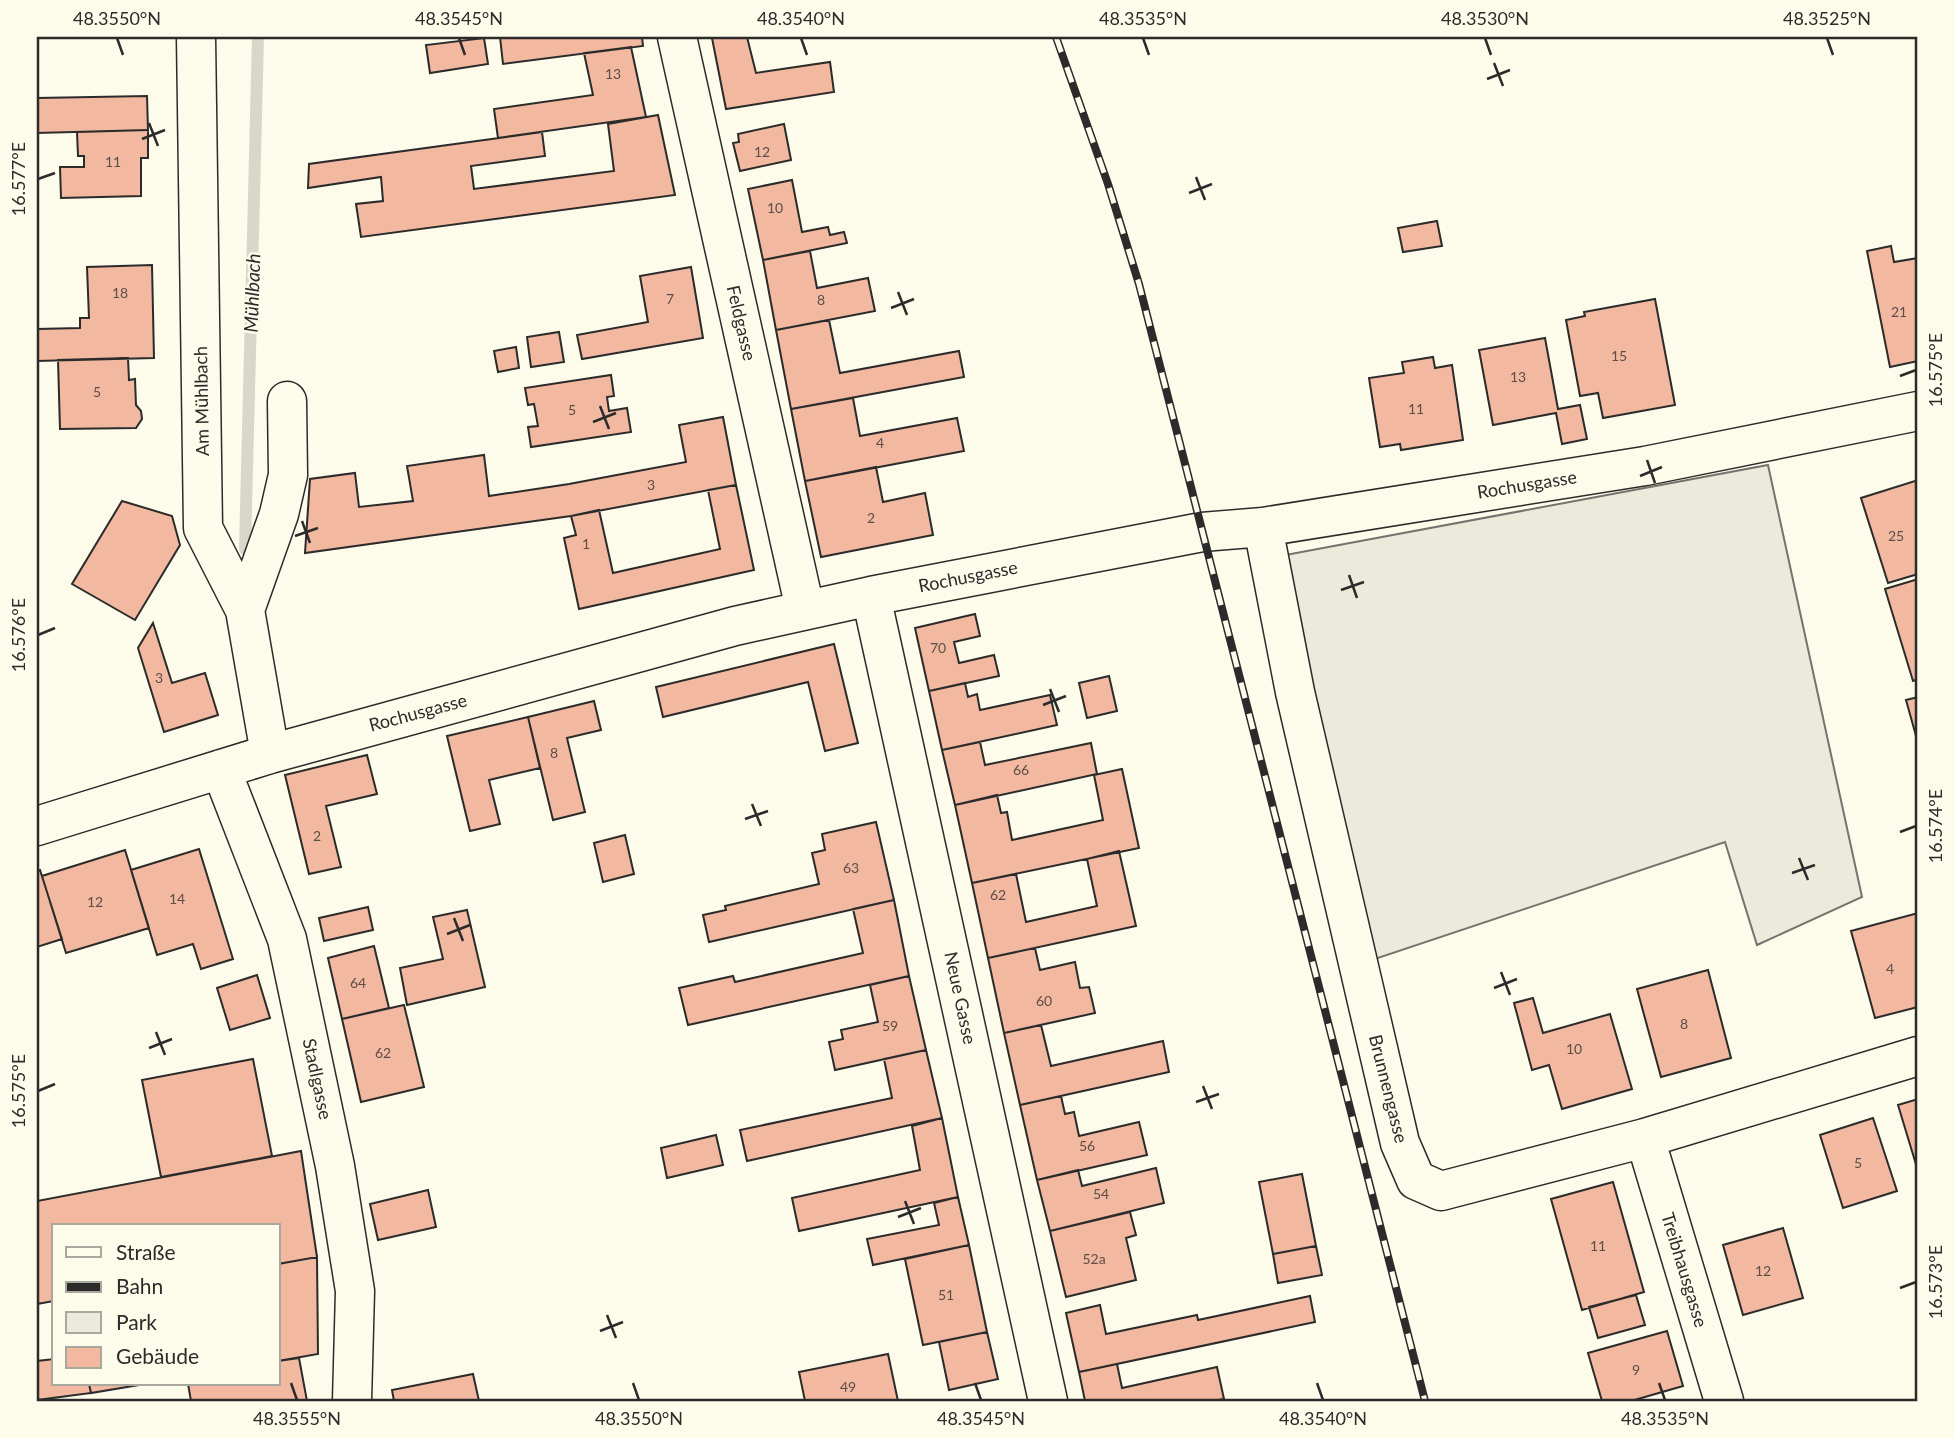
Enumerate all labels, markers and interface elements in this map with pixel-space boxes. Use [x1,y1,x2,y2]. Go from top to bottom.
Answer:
text: 48.3550°N [73,7,161,29]
text: 48.3545°N [415,7,503,29]
text: 48.3540°N [757,7,845,29]
text: 48.3535°N [1099,7,1187,29]
text: 48.3530°N [1441,7,1529,29]
text: 48.3525°N [1783,7,1871,29]
house number: 13 [605,65,621,82]
text: 16.577°E [7,142,29,216]
house number: 12 [754,143,770,160]
house number: 11 [105,153,121,170]
house number: 10 [767,199,783,216]
water label: Mühlbach [239,253,264,333]
street label: Feldgasse [723,283,761,363]
house number: 18 [112,284,128,301]
house number: 7 [666,290,674,307]
house number: 8 [817,291,825,308]
house number: 21 [1891,303,1907,320]
text: 16.575°E [1924,333,1946,407]
street label: Am Mühlbach [189,346,213,456]
house number: 15 [1611,347,1627,364]
house number: 13 [1510,368,1526,385]
house number: 5 [93,383,101,400]
house number: 11 [1408,400,1424,417]
house number: 5 [568,401,576,418]
house number: 4 [876,434,884,451]
street label: Rochusgasse [1475,465,1578,503]
house number: 3 [647,476,655,493]
house number: 2 [867,509,875,526]
house number: 25 [1888,527,1904,544]
house number: 1 [582,535,590,552]
street label: Rochusgasse [916,556,1019,596]
text: 16.576°E [7,598,29,672]
house number: 70 [930,639,946,656]
house number: 3 [155,669,163,686]
street label: Rochusgasse [366,688,469,736]
house number: 8 [550,744,558,761]
house number: 66 [1013,761,1029,778]
text: 16.574°E [1924,789,1946,863]
house number: 2 [313,827,321,844]
house number: 63 [843,859,859,876]
house number: 62 [990,886,1006,903]
house number: 14 [169,890,185,907]
house number: 12 [87,893,103,910]
street label: Neue Gasse [940,949,982,1046]
house number: 4 [1886,960,1894,977]
house number: 64 [350,974,366,991]
house number: 60 [1036,992,1052,1009]
house number: 8 [1680,1015,1688,1032]
house number: 59 [882,1017,898,1034]
street label: Brunnengasse [1365,1032,1413,1145]
street label: Stadlgasse [299,1036,337,1121]
house number: 10 [1566,1040,1582,1057]
house number: 62 [375,1044,391,1061]
text: 16.575°E [7,1054,29,1128]
house number: 56 [1079,1137,1095,1154]
house number: 5 [1854,1154,1862,1171]
house number: 54 [1093,1185,1109,1202]
street label: Treibhausgasse [1657,1210,1713,1330]
legend [52,1224,280,1386]
house number: 11 [1590,1237,1606,1254]
text: Straße [116,1239,176,1264]
text: 16.573°E [1924,1245,1946,1319]
house number: 52a [1082,1250,1106,1267]
house number: 12 [1755,1262,1771,1279]
text: Bahn [116,1273,163,1298]
house number: 51 [938,1286,954,1303]
text: Park [116,1309,157,1334]
text: Gebäude [116,1343,199,1368]
house number: 9 [1632,1361,1640,1378]
house number: 49 [840,1378,856,1395]
text: 48.3555°N [253,1407,341,1429]
text: 48.3550°N [595,1407,683,1429]
text: 48.3545°N [937,1407,1025,1429]
text: 48.3540°N [1279,1407,1367,1429]
text: 48.3535°N [1621,1407,1709,1429]

